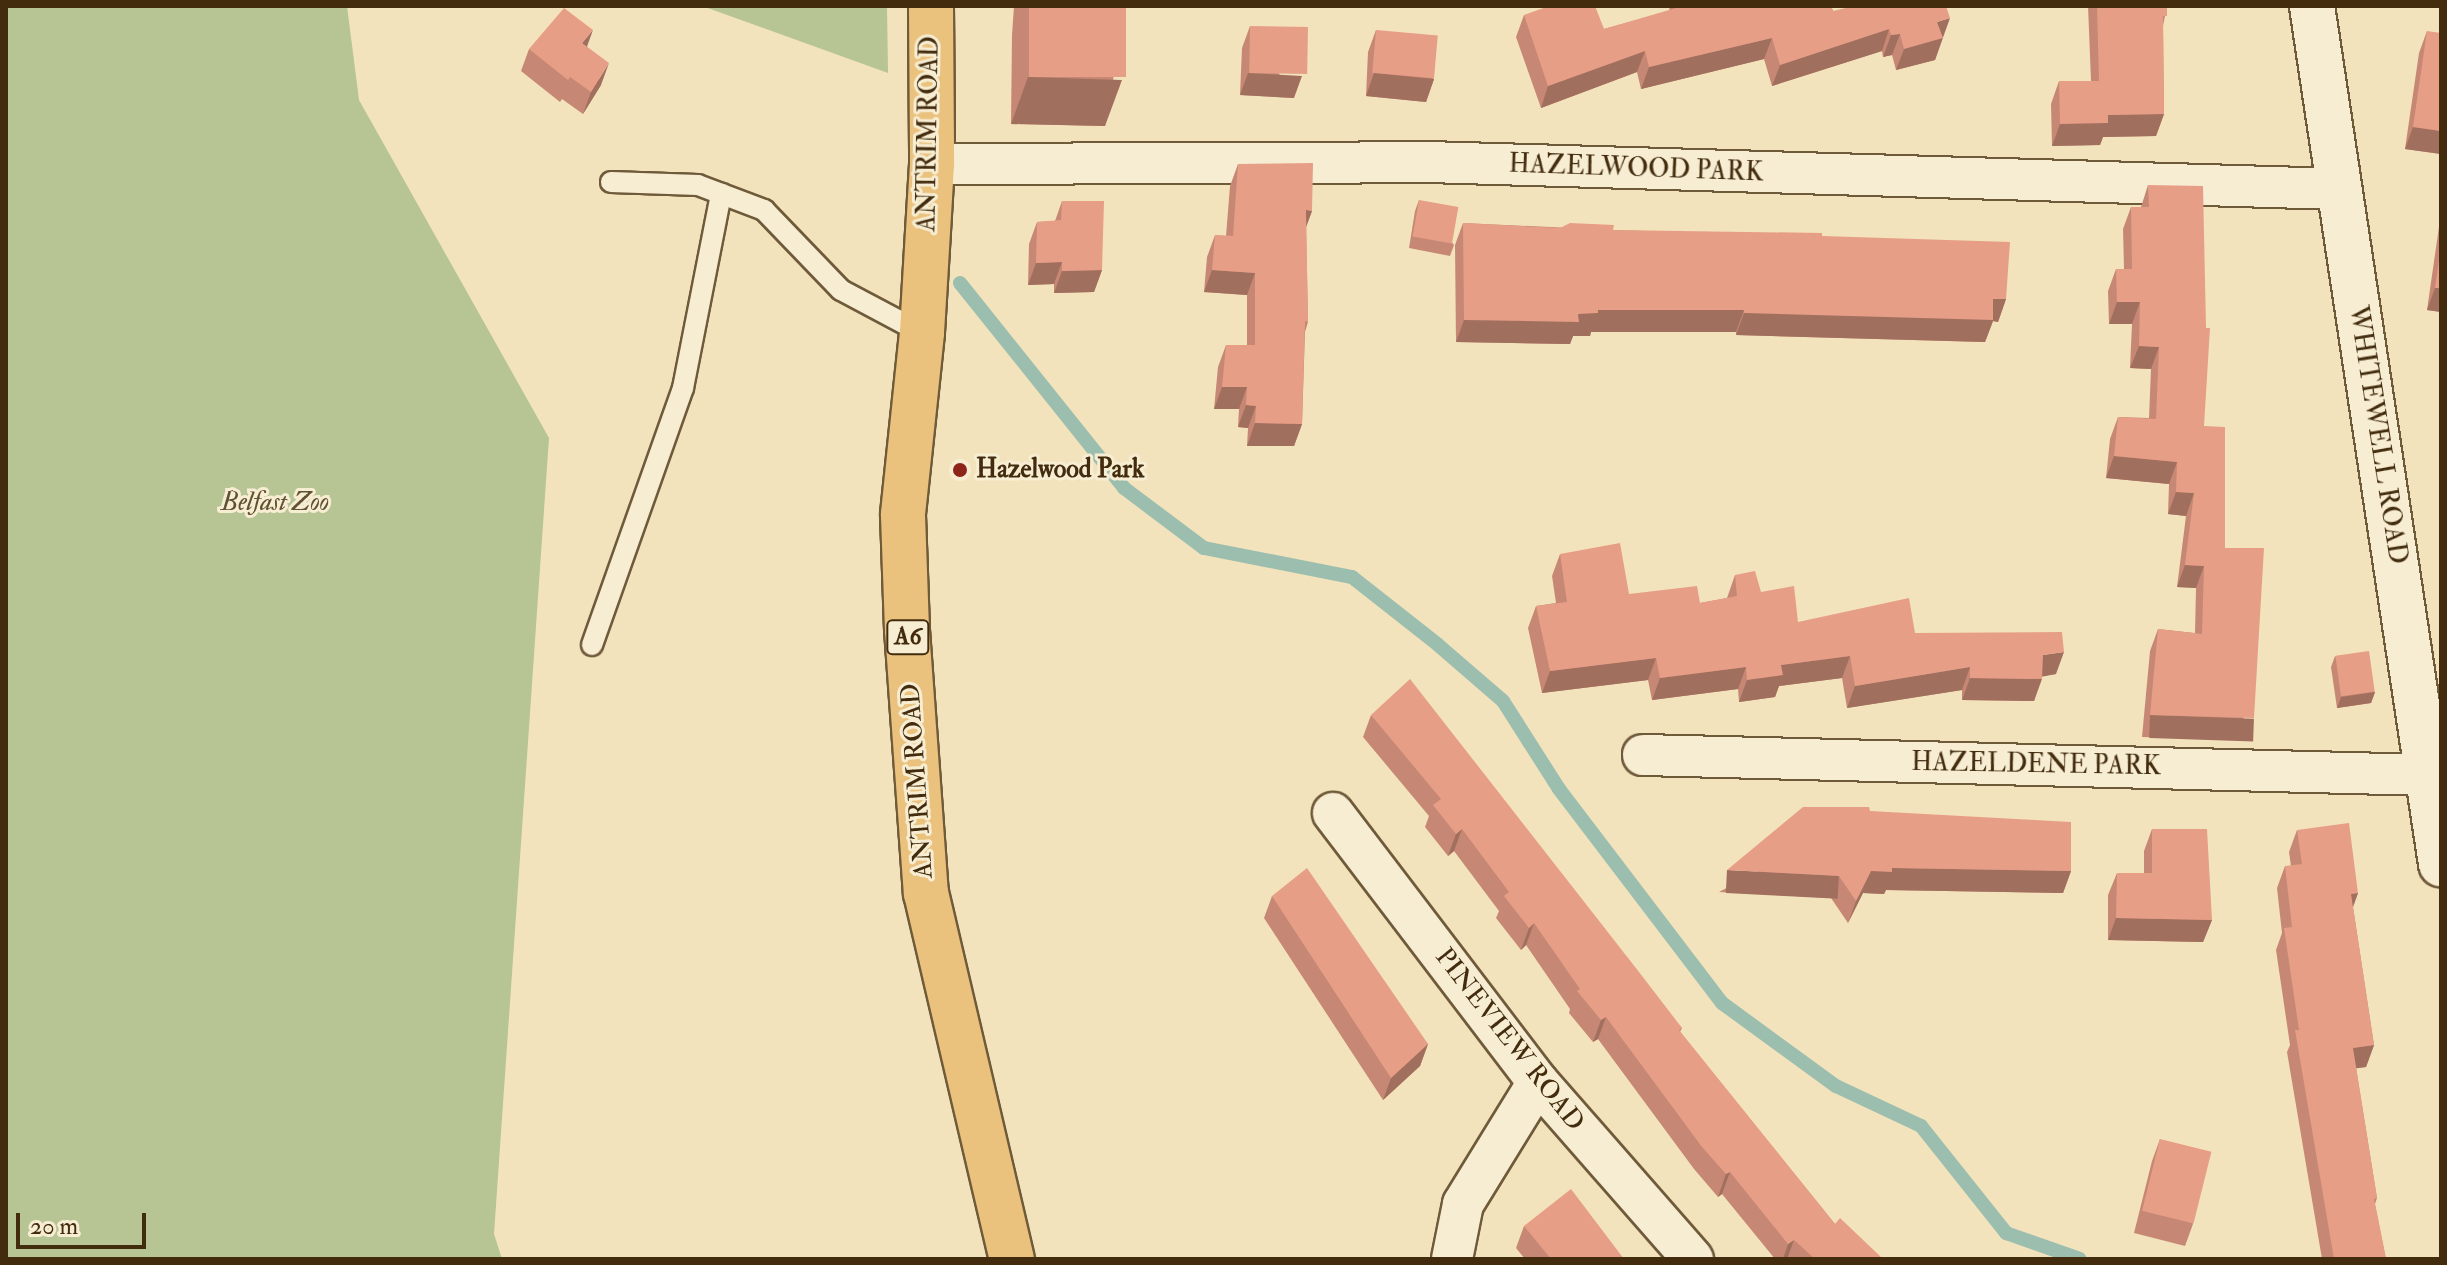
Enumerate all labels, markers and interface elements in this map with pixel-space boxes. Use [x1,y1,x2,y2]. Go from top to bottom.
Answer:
street label: ANTRIM ROAD [912,36,946,232]
street label: HAZELWOOD PARK [1508,149,1764,189]
street label: WHITEWELL ROAD [2341,304,2413,566]
place label: Hazelwood Park [976,454,1144,486]
marker: Hazelwood Park [951,461,969,479]
park label: Belfast Zoo [221,487,329,519]
road number: A6 [886,617,930,657]
street label: ANTRIM ROAD [896,682,940,880]
street label: HAZELDENE PARK [1911,747,2161,783]
street label: PINEVIEW ROAD [1428,942,1590,1138]
scale bar [20,1197,150,1247]
text: 20 m [30,1211,78,1242]

